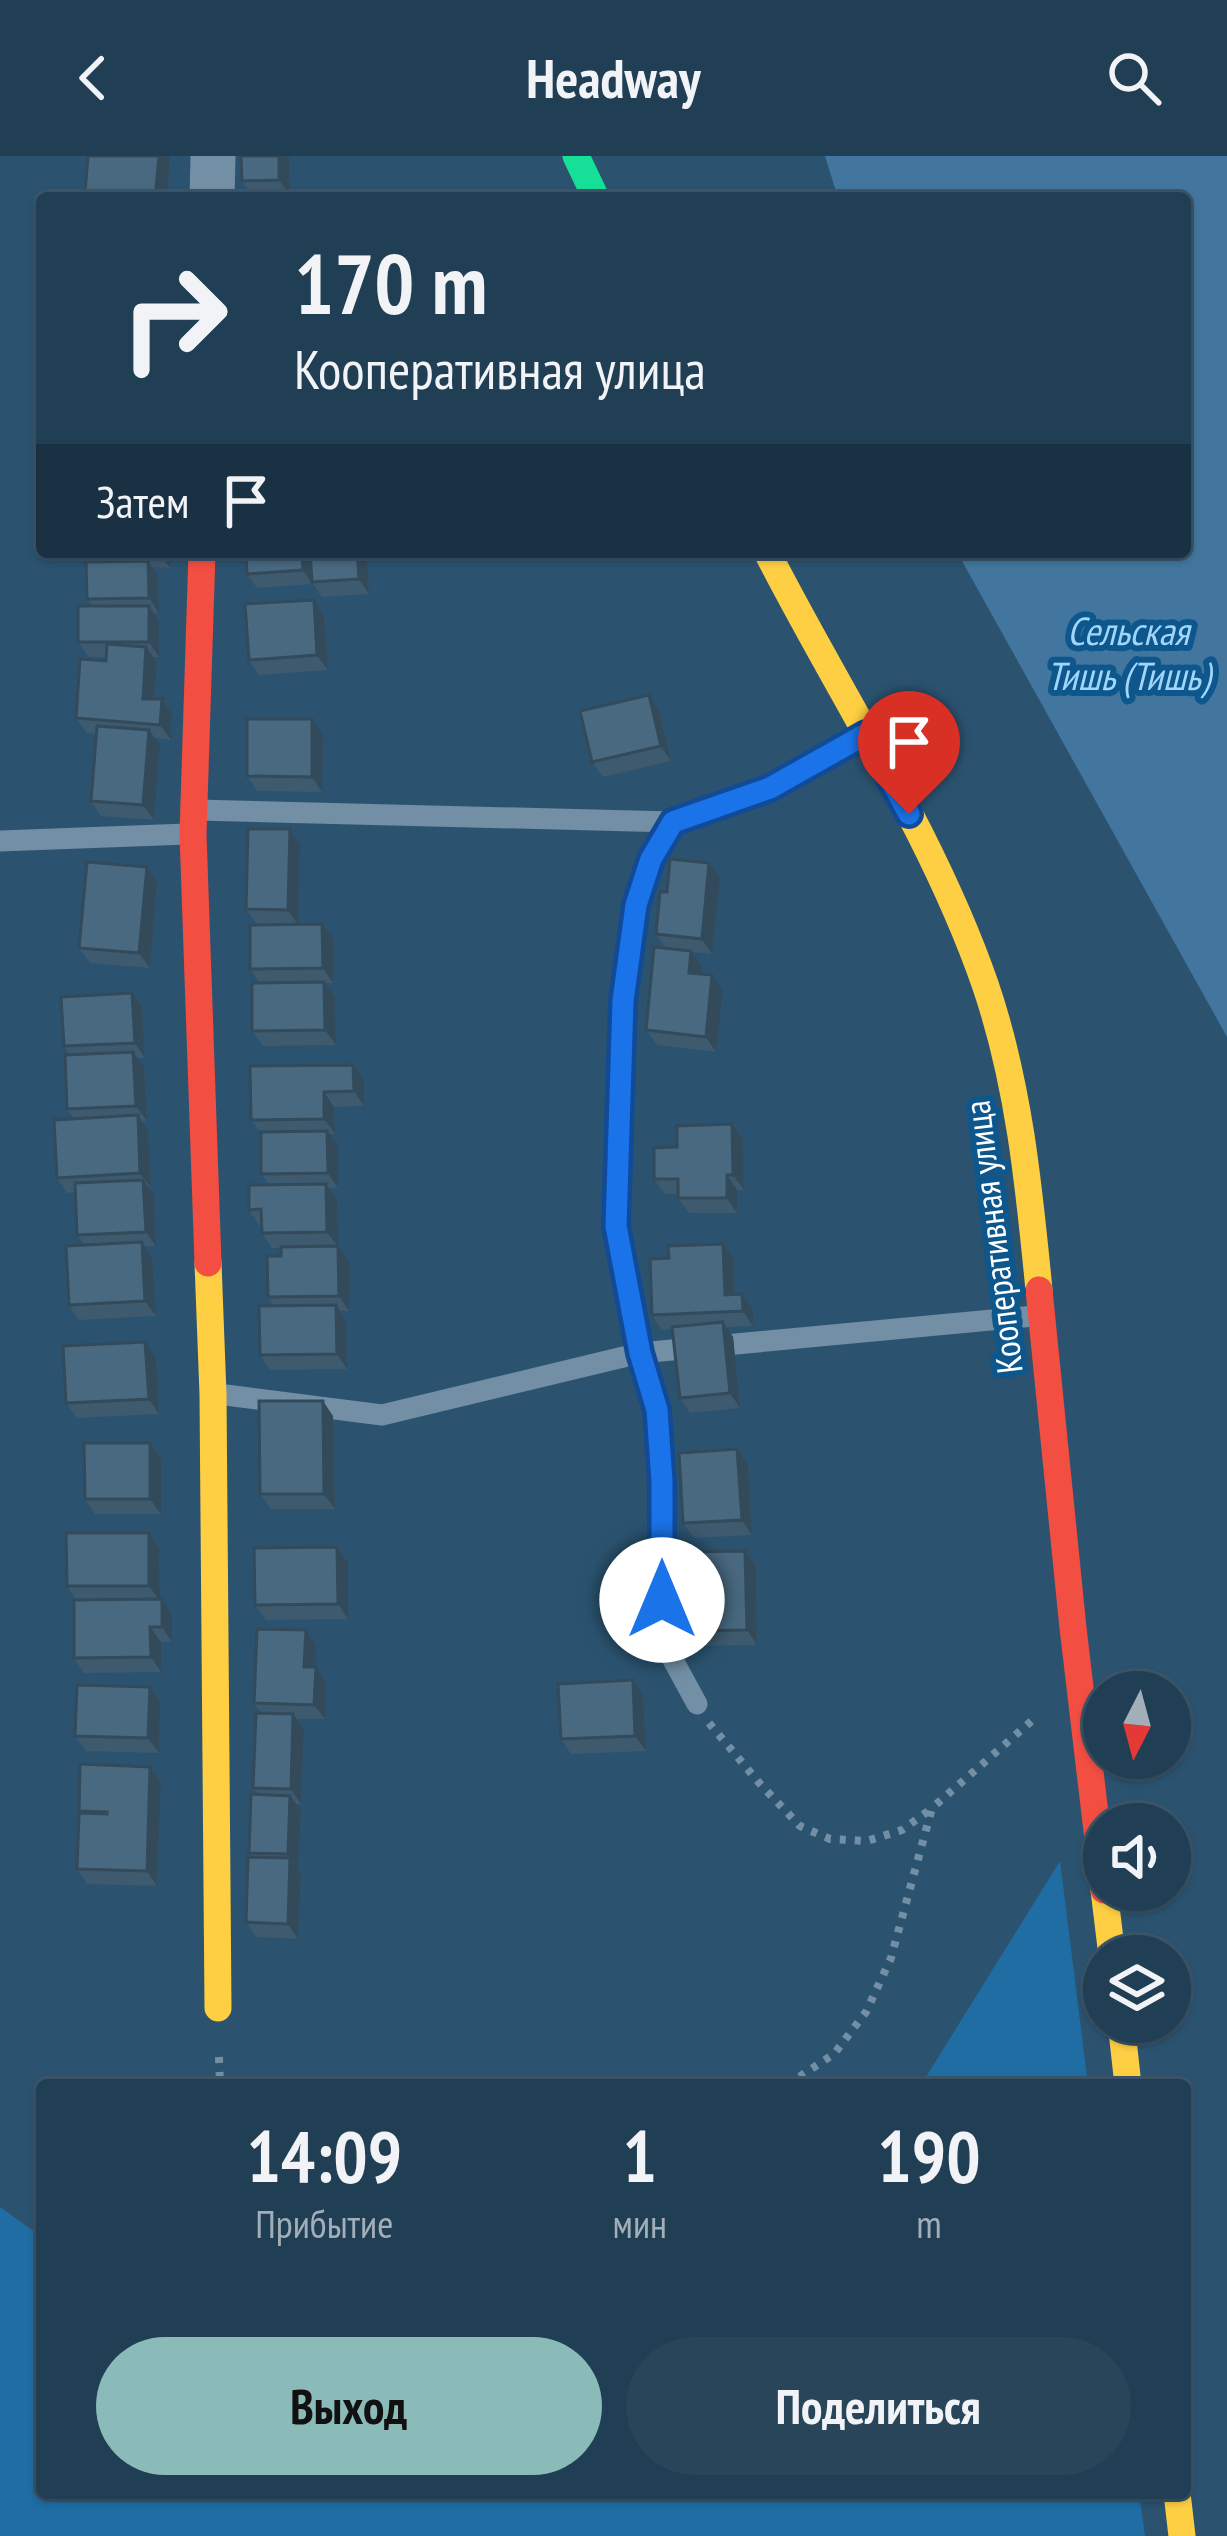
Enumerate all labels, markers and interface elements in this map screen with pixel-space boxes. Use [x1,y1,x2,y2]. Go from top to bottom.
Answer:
text: Headway [526,43,701,113]
icon: back [60,45,126,111]
icon: search [1101,45,1167,111]
text: 170 m [294,228,487,337]
icon: right [96,240,252,396]
text: Кооперативная улица [294,334,706,404]
icon: arrive [213,468,279,534]
text: Затем [96,472,189,530]
water label: Сельская Тишь (Тишь) [1046,605,1214,701]
pin [858,691,960,814]
icon: arrive [876,709,942,775]
street label: Кооперативная улица [952,1098,1033,1376]
position arrow [599,1537,725,1663]
north arrow [1083,1671,1191,1779]
map controls [1083,1671,1191,2043]
button: sound [1083,1803,1191,1911]
button: layers [1083,1935,1191,2043]
text: 14:09 [246,2109,402,2202]
text: 1 [623,2109,657,2202]
text: 190 [877,2109,981,2202]
text: Прибытие [255,2198,393,2249]
text: мин [613,2198,667,2249]
text: m [916,2198,942,2249]
button: Выход [96,2337,602,2475]
button: Поделиться [626,2337,1131,2475]

